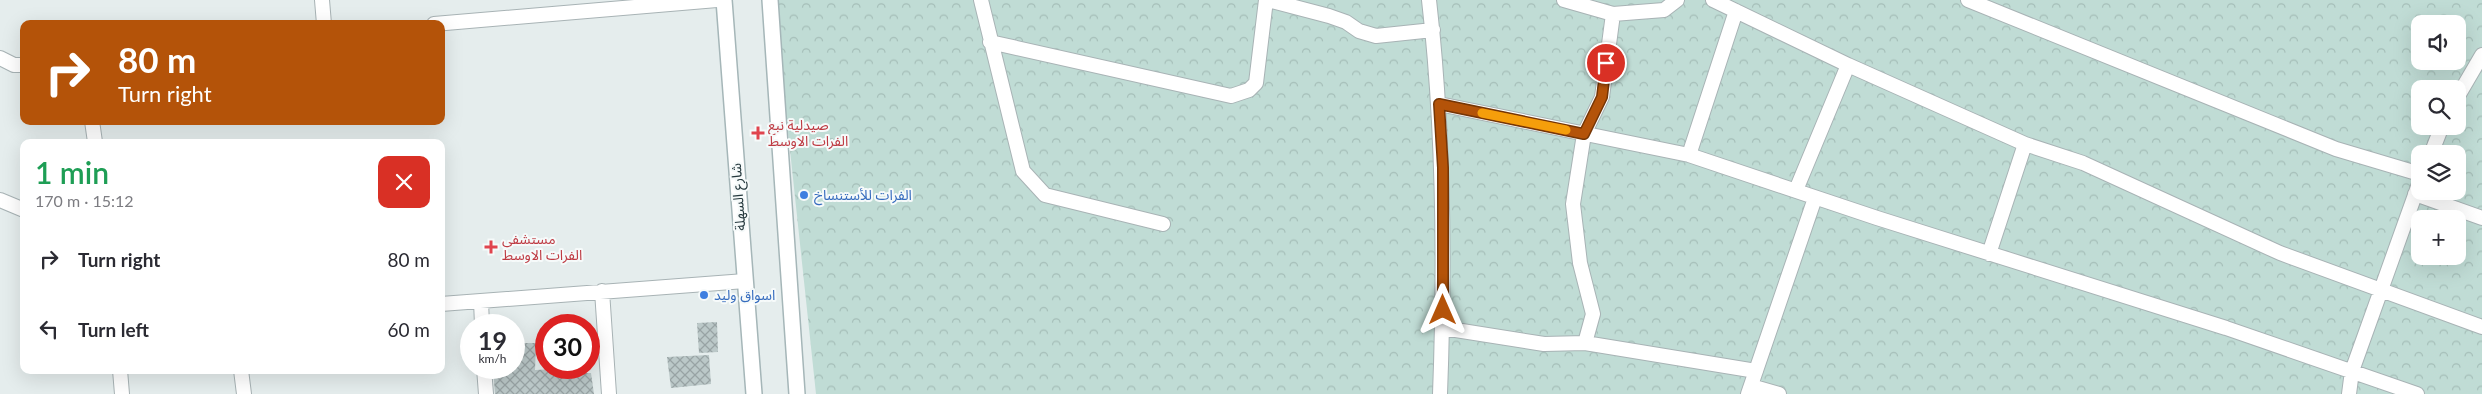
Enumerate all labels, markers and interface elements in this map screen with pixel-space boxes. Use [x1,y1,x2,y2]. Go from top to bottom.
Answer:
map controls [2411,15,2466,265]
button: sound [2411,15,2466,70]
text: 80 m [118,38,196,80]
icon: right [35,40,100,105]
pin [1585,42,1627,84]
icon: arrive [1592,49,1620,77]
text: Turn right [118,80,212,107]
button: search [2411,80,2466,135]
place label: صيدلية نبع الفرات الاوسط [768,116,848,150]
marker: صيدلية نبع الفرات الاوسط [752,127,764,139]
button: layers [2411,145,2466,200]
text: 1 min [35,154,109,190]
button: close [378,156,430,208]
street label: شارع السهلة [727,162,751,231]
place label: الفرات للأستنساخ [814,186,912,206]
marker: الفرات للأستنساخ [798,189,810,201]
text: 170 m · 15:12 [35,191,134,210]
button: + [2411,210,2466,265]
place label: مستشفى الفرات الاوسط [502,230,582,264]
marker: مستشفى الفرات الاوسط [484,240,498,254]
icon: right [35,245,63,273]
text: Turn right [78,248,160,271]
text: 80 m [387,248,430,271]
position arrow [1416,283,1468,335]
place label: اسواق وليد [714,286,775,304]
marker: اسواق وليد [698,289,710,301]
speed limit sign: 30 [535,314,600,379]
icon: left [35,315,63,343]
text: Turn left [78,318,149,341]
text: 60 m [387,318,430,341]
text: 19 [478,325,507,355]
text: km/h [478,351,507,366]

